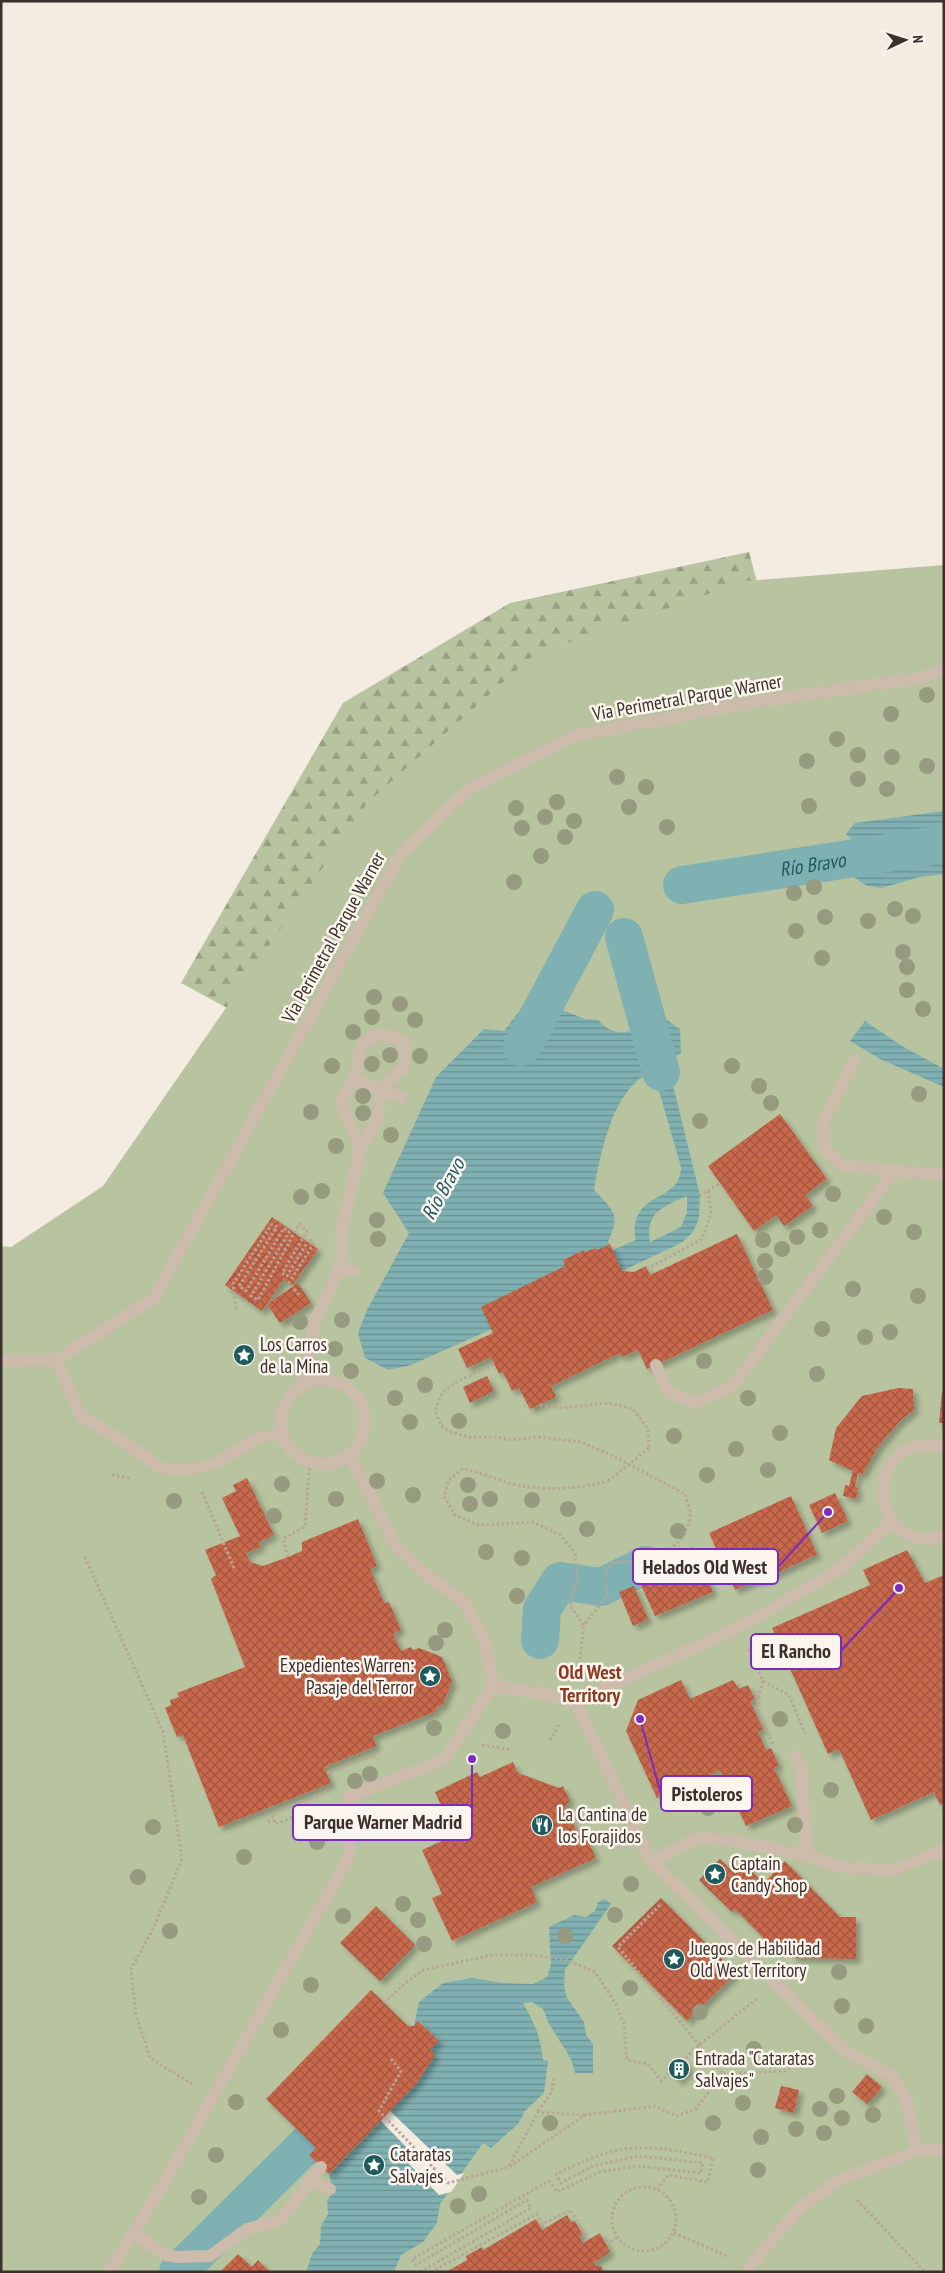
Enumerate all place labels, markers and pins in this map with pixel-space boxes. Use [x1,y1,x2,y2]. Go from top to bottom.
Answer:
place label: Los Carros de la Mina [260,1332,328,1378]
place icon: Los Carros de la Mina [232,1343,256,1367]
callout: Helados Old West [633,1549,778,1584]
callout: El Rancho [751,1634,841,1669]
place label: Expedientes Warren: Pasaje del Terror [280,1653,415,1699]
place icon: Expedientes Warren: Pasaje del Terror [418,1664,442,1688]
callout: Pistoleros [661,1776,752,1811]
place label: La Cantina de los Forajidos [558,1802,647,1848]
callout: Parque Warner Madrid [293,1805,472,1840]
restaurant icon: La Cantina de los Forajidos [530,1813,554,1837]
place label: Captain Candy Shop [731,1851,807,1897]
place icon: Captain Candy Shop [703,1862,727,1886]
place label: Juegos de Habilidad Old West Territory [689,1936,820,1982]
place icon: Juegos de Habilidad Old West Territory [662,1947,686,1971]
place label: Entrada "Cataratas Salvajes" [695,2046,814,2092]
building icon: Entrada "Cataratas Salvajes" [667,2057,691,2081]
place label: Cataratas Salvajes [390,2142,451,2188]
place icon: Cataratas Salvajes [362,2153,386,2177]

